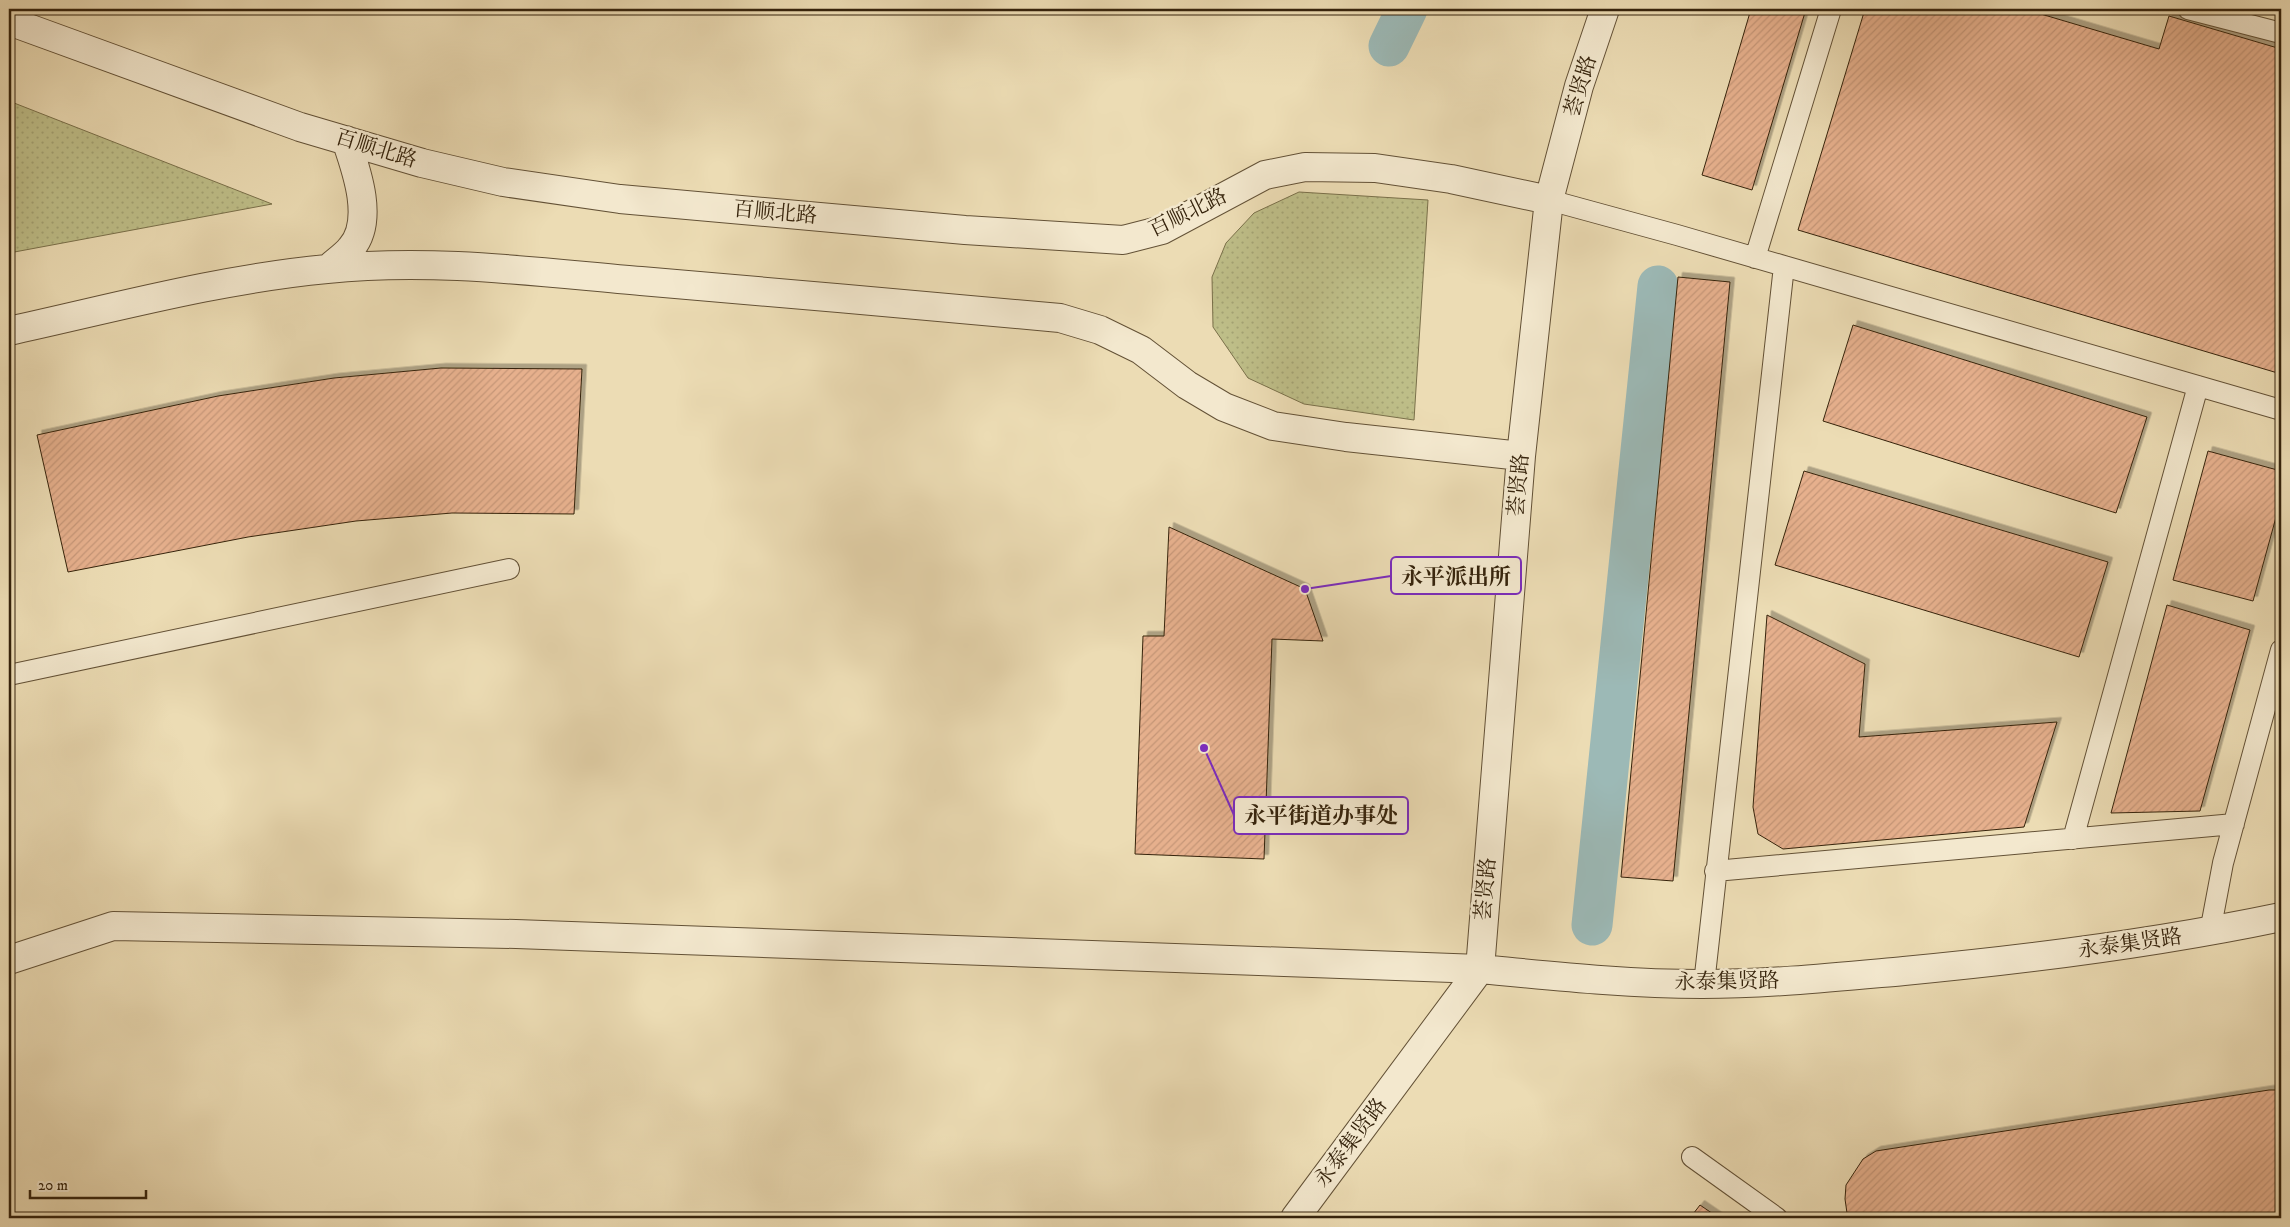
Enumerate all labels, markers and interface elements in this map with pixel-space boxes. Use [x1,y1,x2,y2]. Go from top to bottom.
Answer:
street label: 荟贤路 [1559,52,1603,120]
street label: 百顺北路 [332,124,420,174]
street label: 百顺北路 [1145,183,1231,243]
street label: 百顺北路 [732,196,818,230]
street label: 荟贤路 [1503,452,1535,518]
callout: 永平派出所 [1391,557,1521,594]
text: 永平派出所 [1401,564,1511,591]
callout: 永平街道办事处 [1234,797,1408,834]
text: 永平街道办事处 [1244,803,1398,830]
street label: 荟贤路 [1470,856,1502,922]
street label: 永泰集贤路 [2076,924,2184,964]
street label: 永泰集贤路 [1674,968,1780,996]
street label: 永泰集贤路 [1309,1093,1393,1193]
scale bar [30,1167,146,1199]
text: 20 m [38,1176,68,1195]

